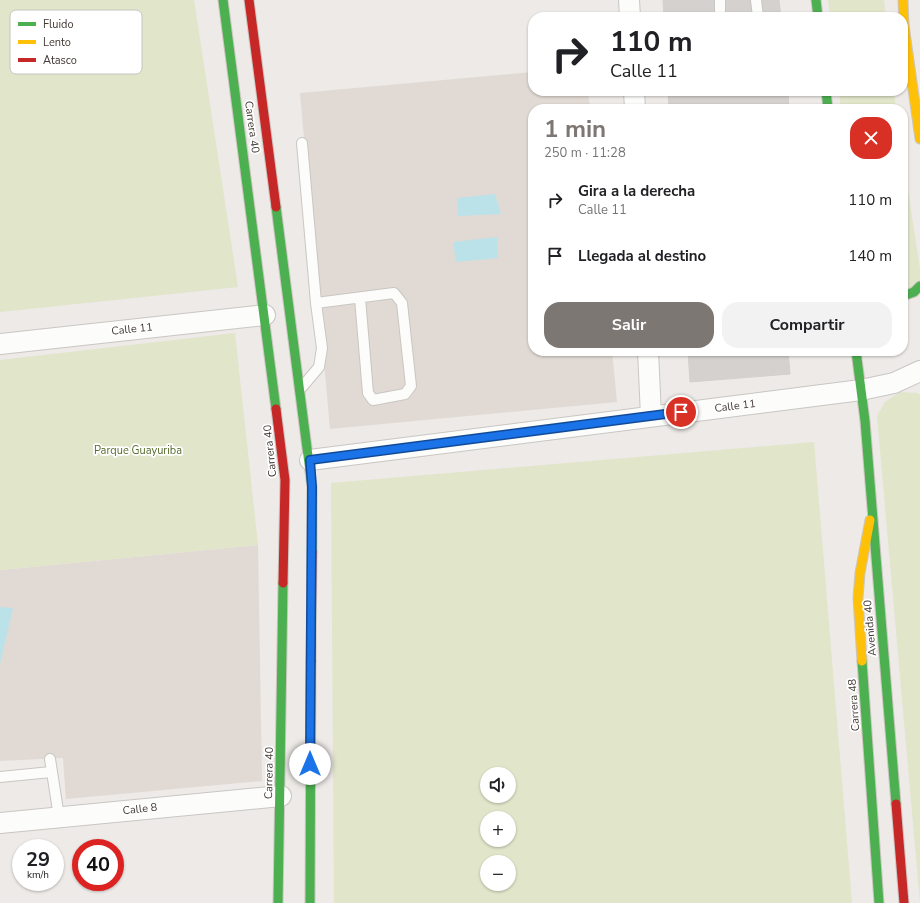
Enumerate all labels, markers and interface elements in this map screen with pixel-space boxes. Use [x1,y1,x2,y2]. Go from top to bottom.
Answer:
legend [10,10,142,74]
text: Fluido [43,17,74,32]
text: 110 m [610,23,693,61]
icon: right [544,28,596,80]
text: Lento [43,35,71,50]
text: Atasco [43,53,77,68]
text: Calle 11 [610,59,678,83]
street label: Carrera 40 [241,100,263,154]
text: 1 min [544,113,606,145]
button: close [850,117,892,159]
text: 250 m · 11:28 [544,144,626,162]
text: Gira a la derecha [578,181,695,201]
icon: right [544,189,566,211]
text: 110 m [848,190,892,210]
text: Calle 11 [578,201,627,219]
icon: arrive [544,245,566,267]
text: Llegada al destino [578,246,706,266]
text: 140 m [848,246,892,266]
button: Salir [544,302,714,348]
button: Compartir [722,302,892,348]
street label: Calle 11 [111,319,153,339]
pin [664,395,698,429]
street label: Calle 11 [714,396,756,416]
icon: arrive [670,401,692,423]
street label: Carrera 40 [260,424,280,478]
park label: Parque Guayuriba [94,443,182,458]
street label: Avenida 40 [860,599,880,657]
street label: Carrera 48 [845,678,863,732]
position arrow [289,743,331,785]
street label: Carrera 40 [261,746,277,799]
map controls [480,767,516,891]
button: sound [480,767,516,803]
street label: Calle 8 [122,800,158,818]
button: + [480,811,516,847]
speed limit sign: 40 [72,839,124,891]
text: 29 [26,846,50,873]
button: − [480,855,516,891]
text: km/h [27,868,49,882]

